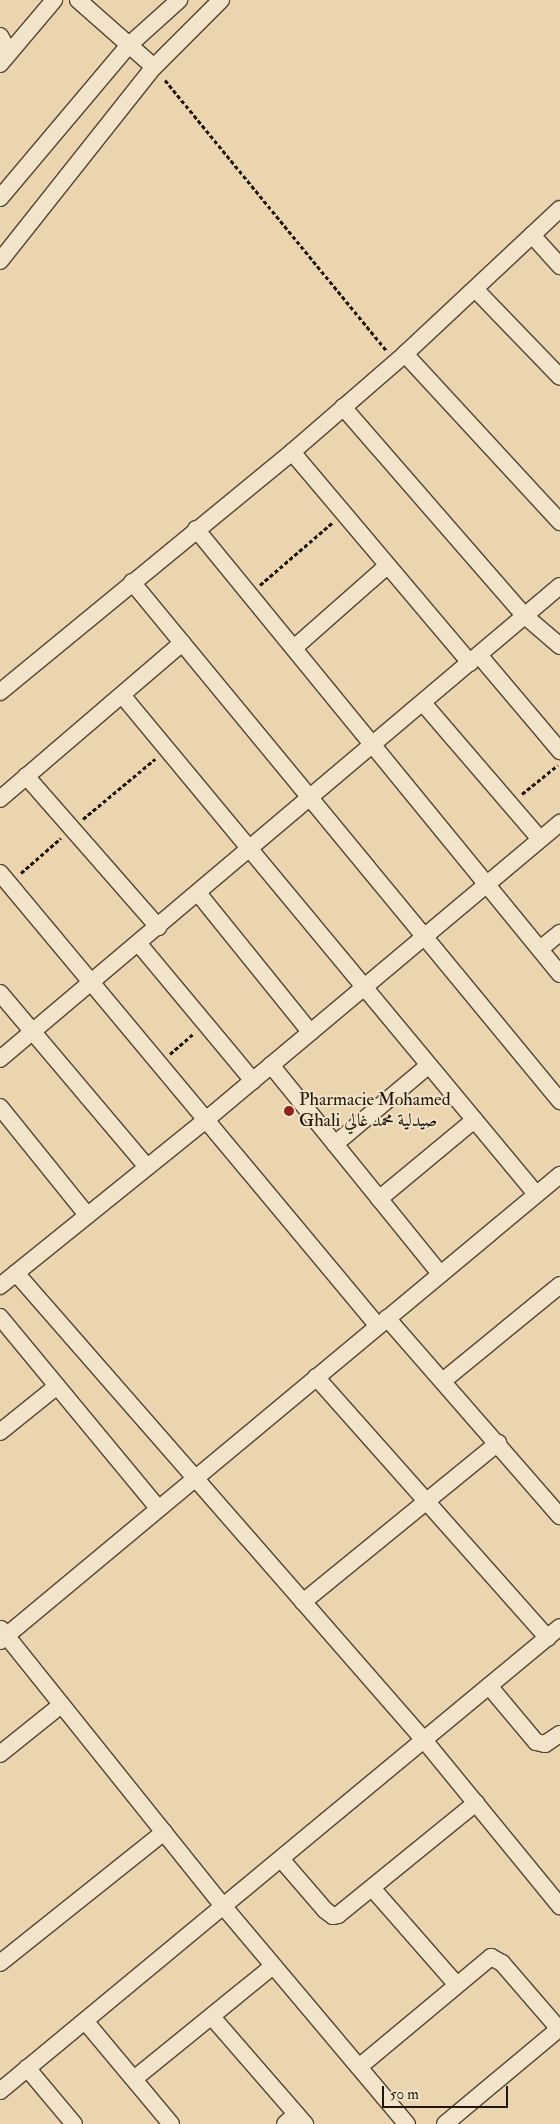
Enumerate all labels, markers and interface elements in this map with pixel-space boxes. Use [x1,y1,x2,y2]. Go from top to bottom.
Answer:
place label: Pharmacie Mohamed Ghali صيدلية محمد غالي [299,1090,450,1132]
marker: Pharmacie Mohamed Ghali صيدلية محمد غالي [283,1105,295,1117]
scale bar [385,2076,511,2108]
text: 50 m [390,2085,419,2104]

